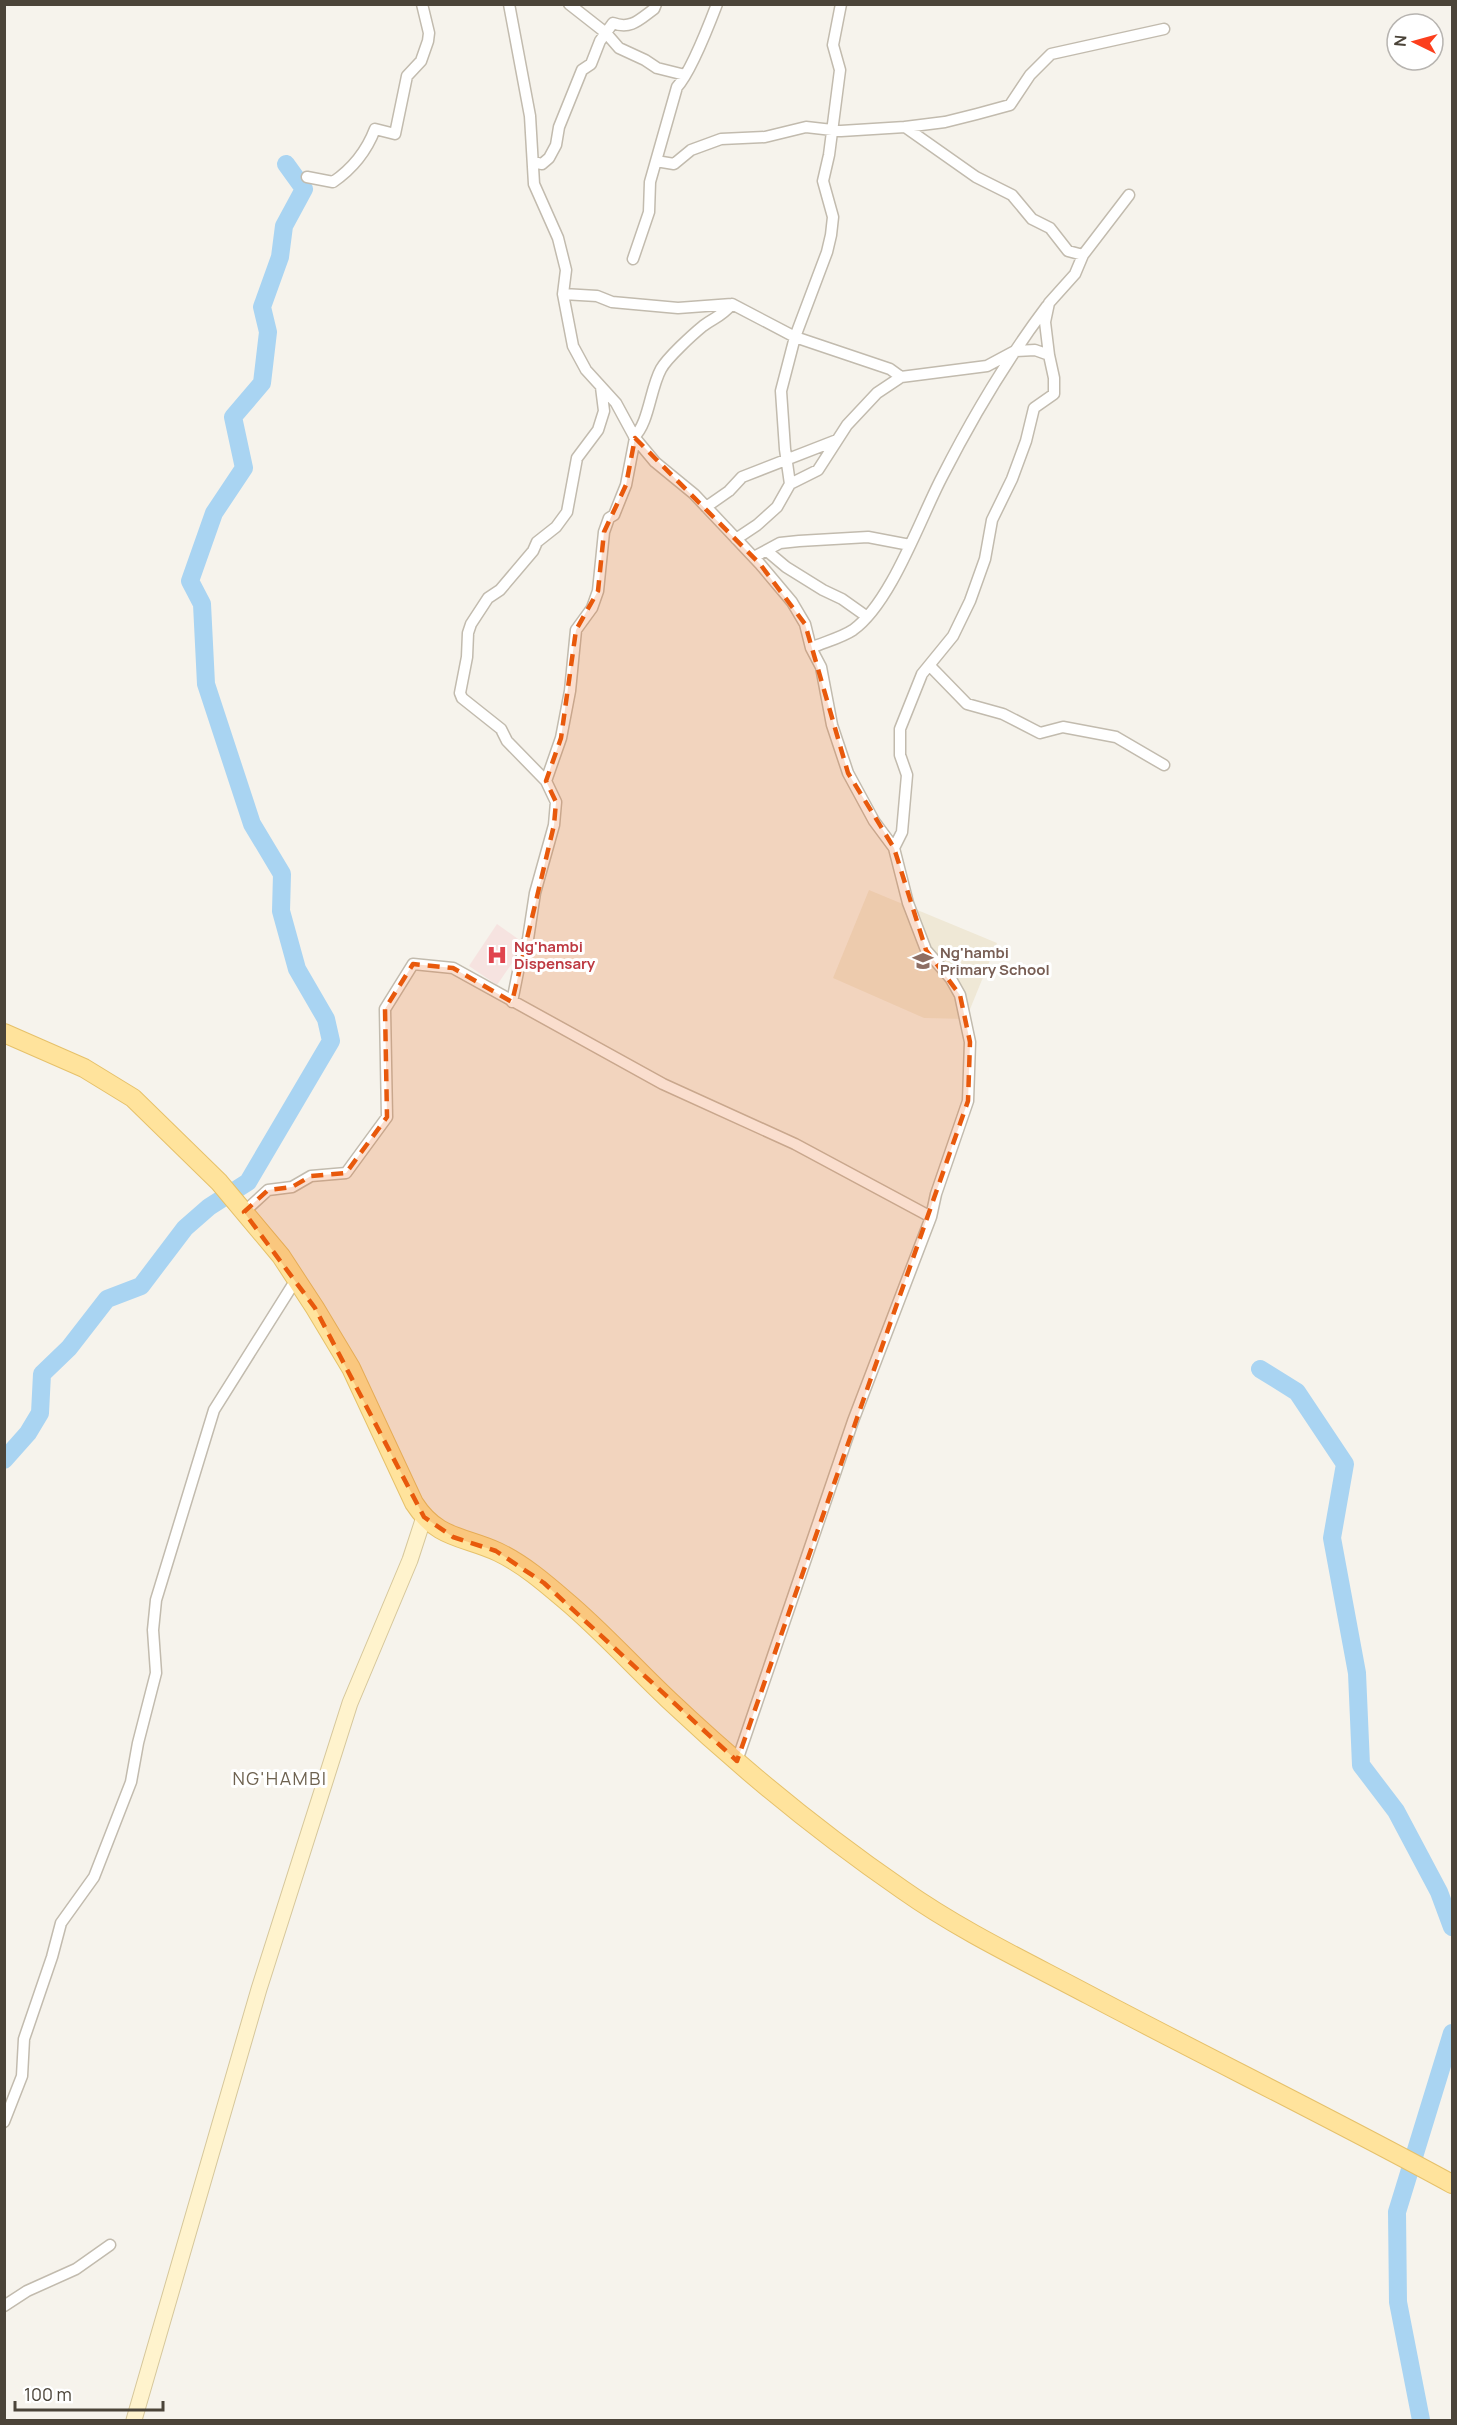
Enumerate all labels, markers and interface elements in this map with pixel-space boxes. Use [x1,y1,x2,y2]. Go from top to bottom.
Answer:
north arrow [1385,12,1445,72]
text: N [1389,34,1412,47]
place label: Ng'hambi Dispensary [514,936,596,974]
place label: Ng'hambi Primary School [940,942,1050,980]
hospital icon: Ng'hambi Dispensary [485,943,509,967]
school or university icon: Ng'hambi Primary School [911,949,935,973]
district label: NG'HAMBI [233,1766,327,1790]
scale bar [15,2374,164,2412]
text: 100 m [24,2382,72,2406]

